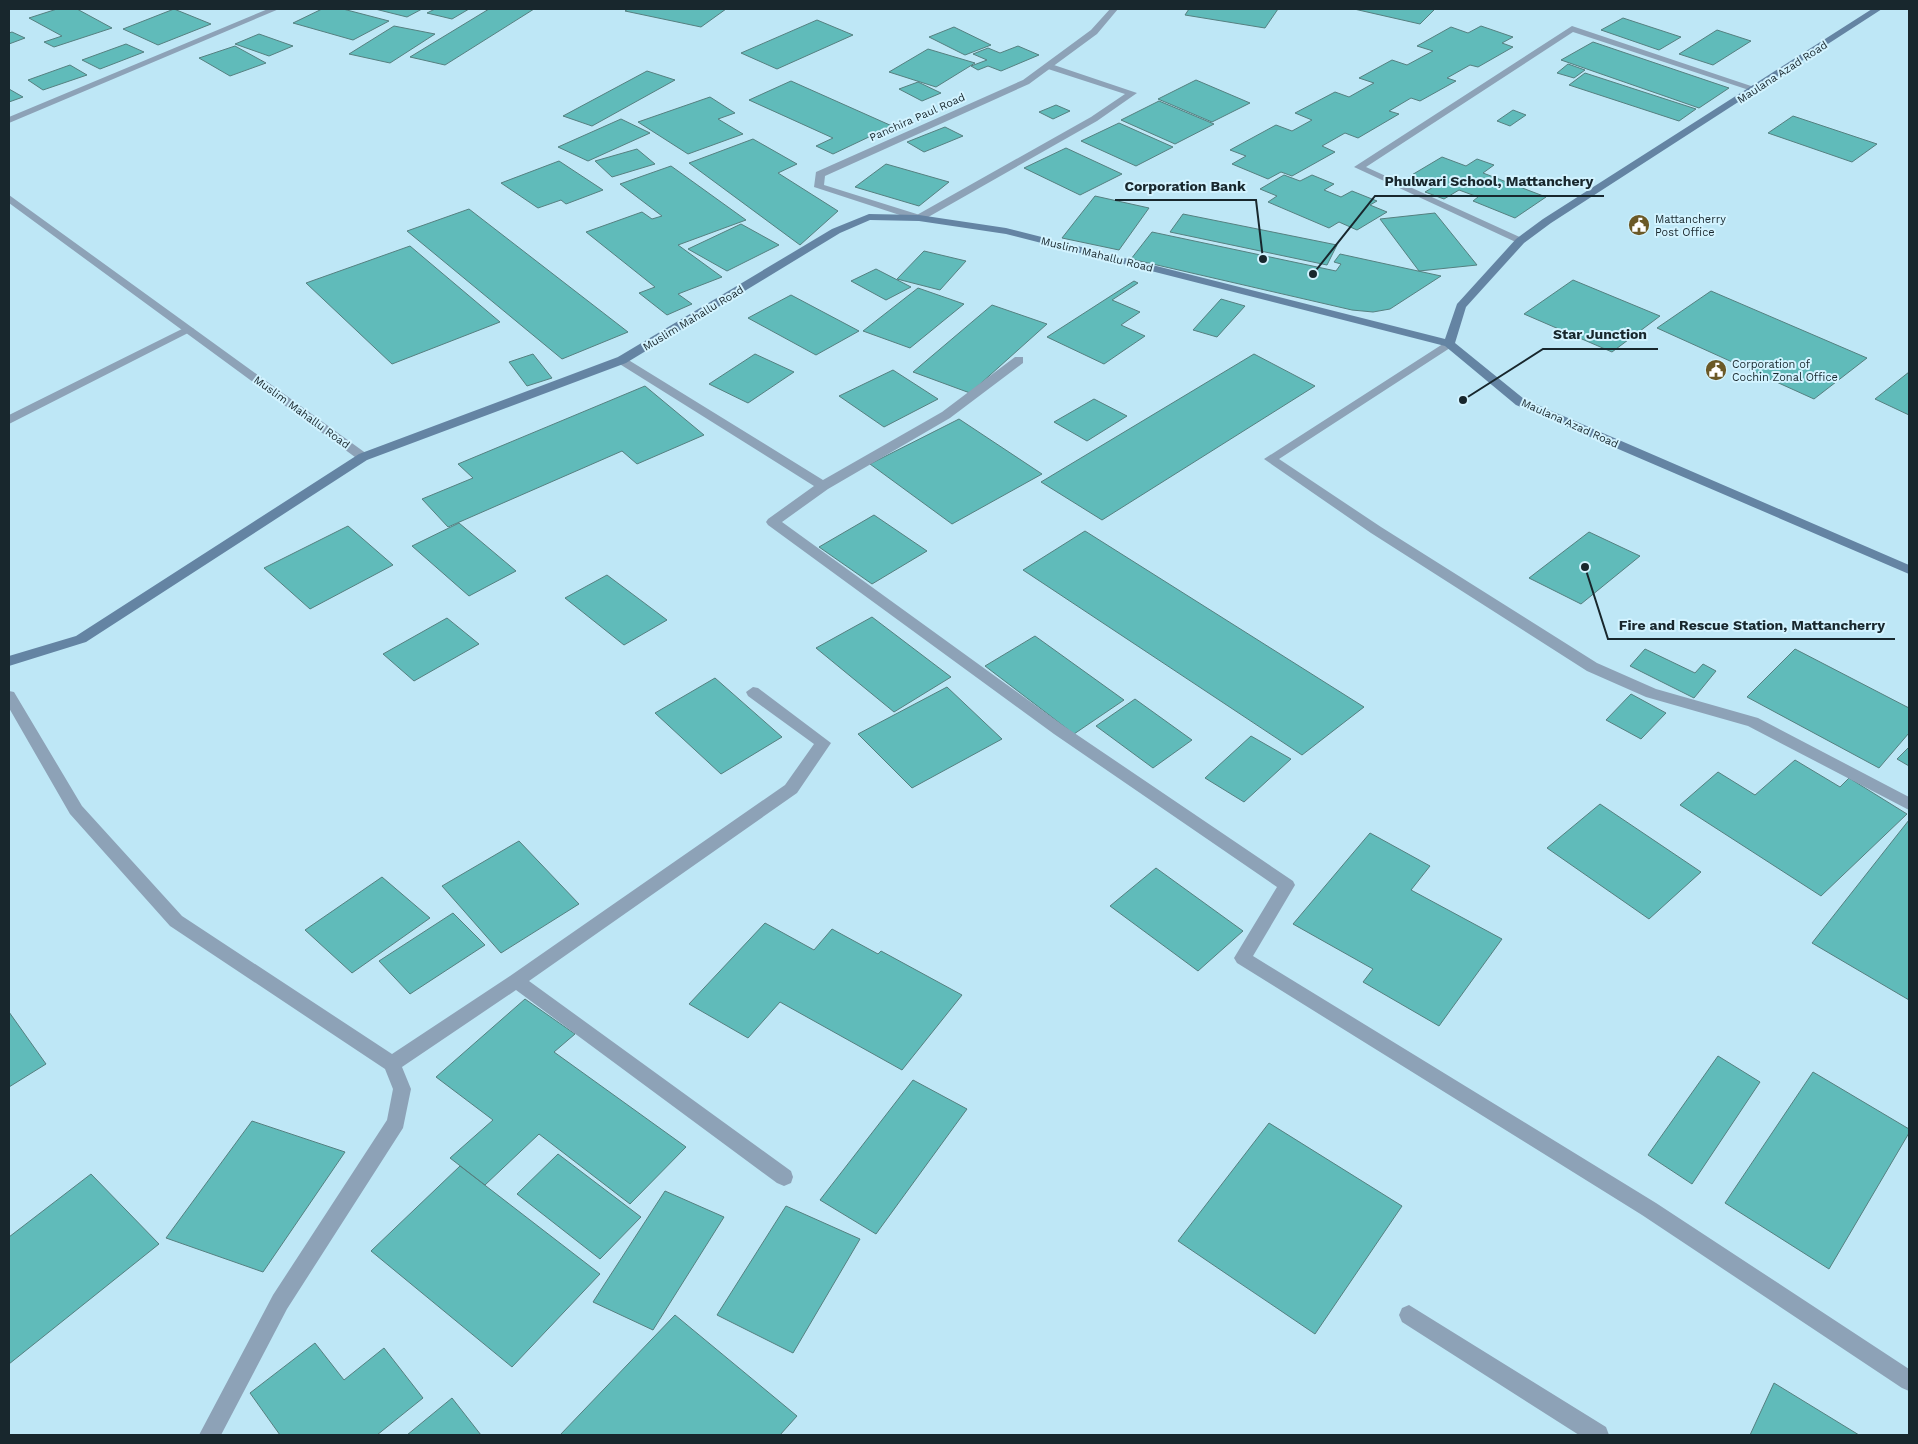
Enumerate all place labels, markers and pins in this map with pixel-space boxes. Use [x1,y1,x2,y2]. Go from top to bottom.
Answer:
callout: Phulwari School, Mattanchery [1375,167,1604,196]
callout: Corporation Bank [1115,171,1256,200]
public building icon: Mattancherry Post Office [1627,213,1651,237]
place label: Mattancherry Post Office [1655,213,1726,239]
callout: Star Junction [1543,320,1658,349]
public building icon: Corporation of Cochin Zonal Office [1704,358,1728,382]
place label: Corporation of Cochin Zonal Office [1732,358,1838,384]
callout: Fire and Rescue Station, Mattancherry [1608,610,1895,639]

